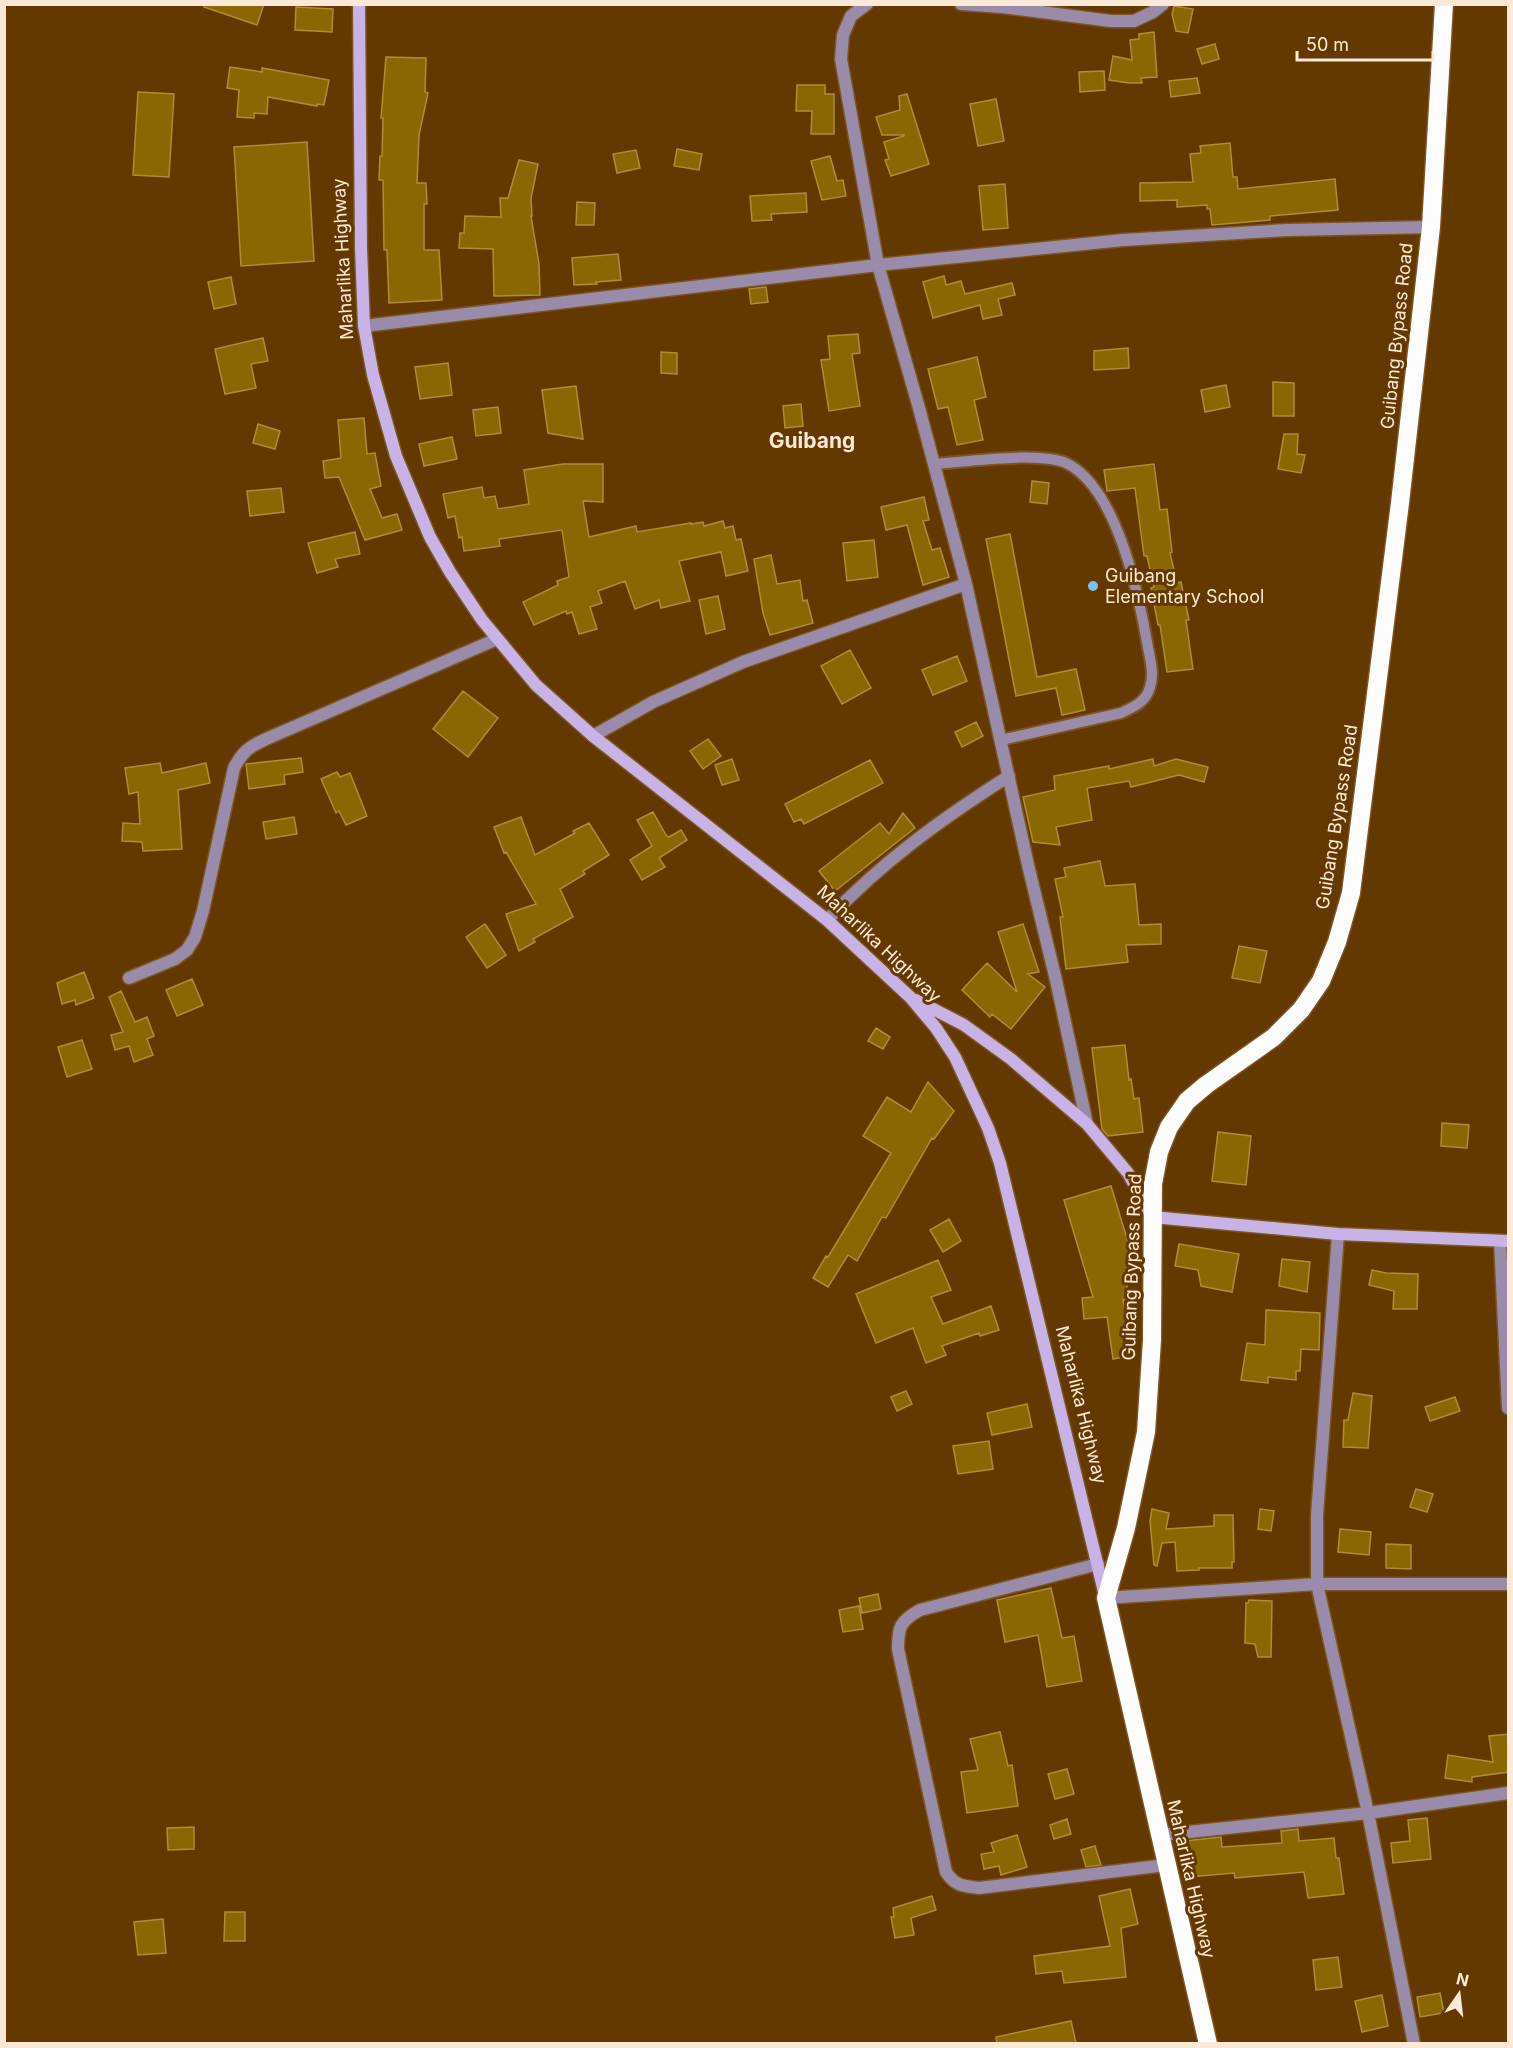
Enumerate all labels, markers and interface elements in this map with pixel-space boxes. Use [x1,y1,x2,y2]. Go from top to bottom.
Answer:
scale bar [1297,24,1434,62]
text: 50 m [1306,34,1349,55]
street label: Maharlika Highway [328,178,357,340]
street label: Guibang Bypass Road [1376,242,1417,430]
district label: Guibang [769,428,855,453]
place label: Guibang Elementary School [1105,565,1264,607]
marker: Guibang Elementary School [1086,579,1100,593]
street label: Guibang Bypass Road [1311,723,1362,911]
street label: Maharlika Highway [813,881,946,1007]
street label: Guibang Bypass Road [1118,1173,1145,1361]
street label: Maharlika Highway [1052,1324,1111,1486]
street label: Maharlika Highway [1163,1798,1220,1960]
north arrow [1429,1964,1489,2024]
text: N [1454,1968,1471,1991]

